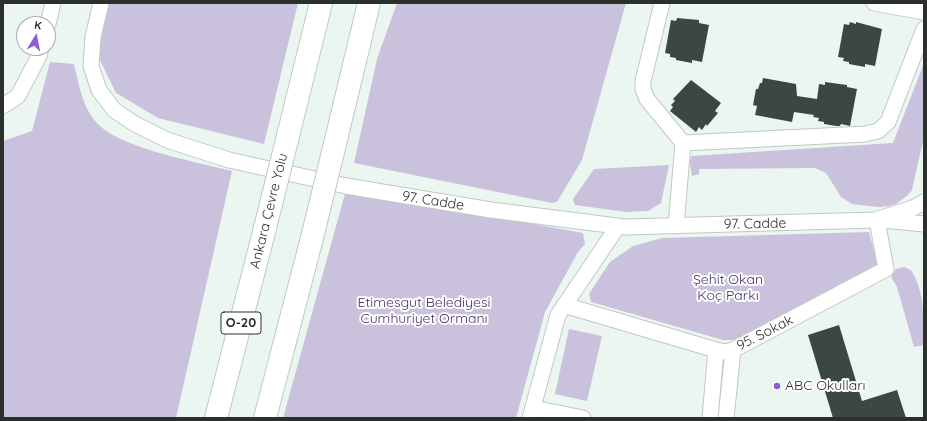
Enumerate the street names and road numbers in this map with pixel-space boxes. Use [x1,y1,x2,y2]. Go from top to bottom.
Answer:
street label: Ankara Çevre Yolu [247,151,291,271]
street label: 97. Cadde [401,188,465,214]
street label: 97. Cadde [724,215,786,233]
road number: O-20 [221,312,261,334]
street label: 95. Sokak [734,312,796,354]

